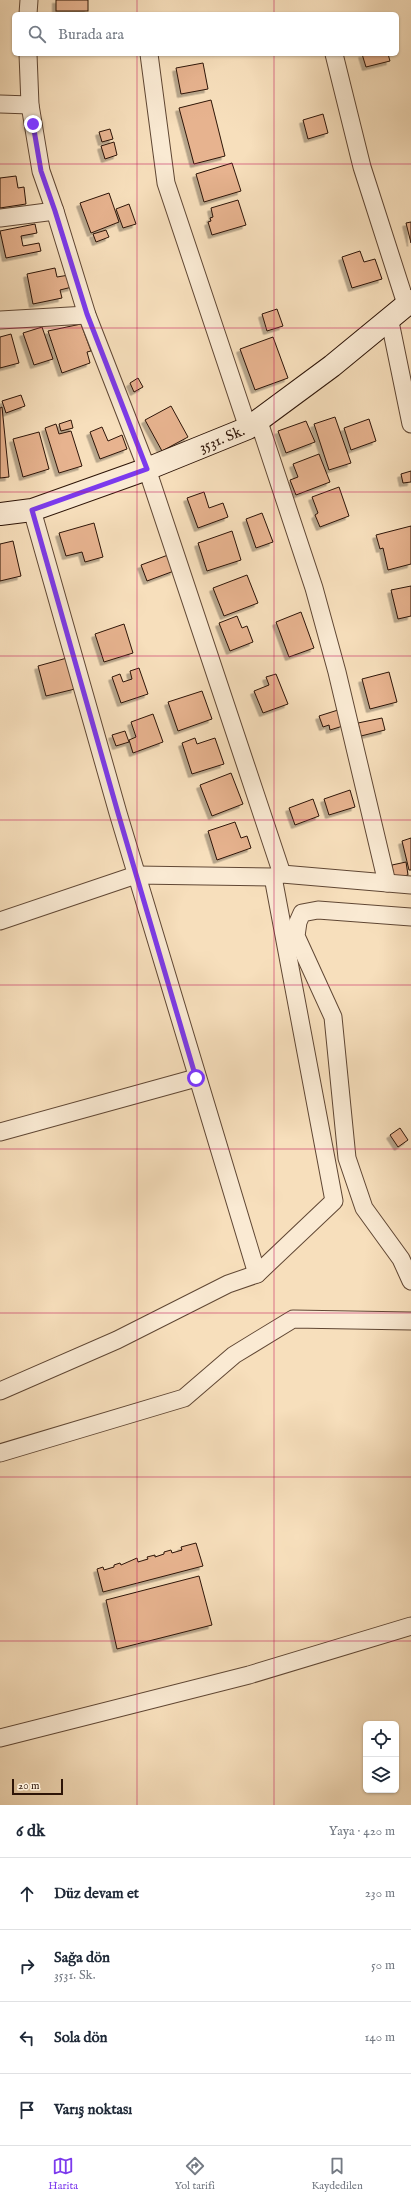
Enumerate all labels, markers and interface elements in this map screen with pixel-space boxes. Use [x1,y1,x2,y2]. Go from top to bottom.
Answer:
search box [12,12,399,56]
icon: search [26,23,48,45]
text: Burada ara [58,25,124,44]
route end [24,115,42,133]
street label: 3531. Sk. [196,421,248,457]
route start [187,1069,205,1087]
map controls [363,1721,399,1793]
button: locate [363,1721,399,1757]
button: layers [363,1757,399,1793]
scale bar [12,1777,63,1796]
text: 20 m [18,1779,39,1793]
text: 6 dk [16,1821,45,1842]
text: Yaya · 420 m [329,1823,395,1840]
icon: ahead [16,1883,38,1905]
text: Düz devam et [54,1884,139,1903]
text: 230 m [365,1885,395,1902]
text: Sağa dön [54,1948,110,1967]
icon: right [16,1955,38,1977]
text: 50 m [371,1957,395,1974]
text: 3531. Sk. [54,1967,96,1984]
icon: left [16,2027,38,2049]
text: Sola dön [54,2028,108,2047]
text: 140 m [365,2029,395,2046]
icon: arrive [16,2099,38,2121]
text: Varış noktası [54,2100,132,2119]
tab: Harita [48,2155,78,2193]
tab: Yol tarifi [174,2155,215,2193]
tab: Kaydedilen [311,2155,363,2193]

